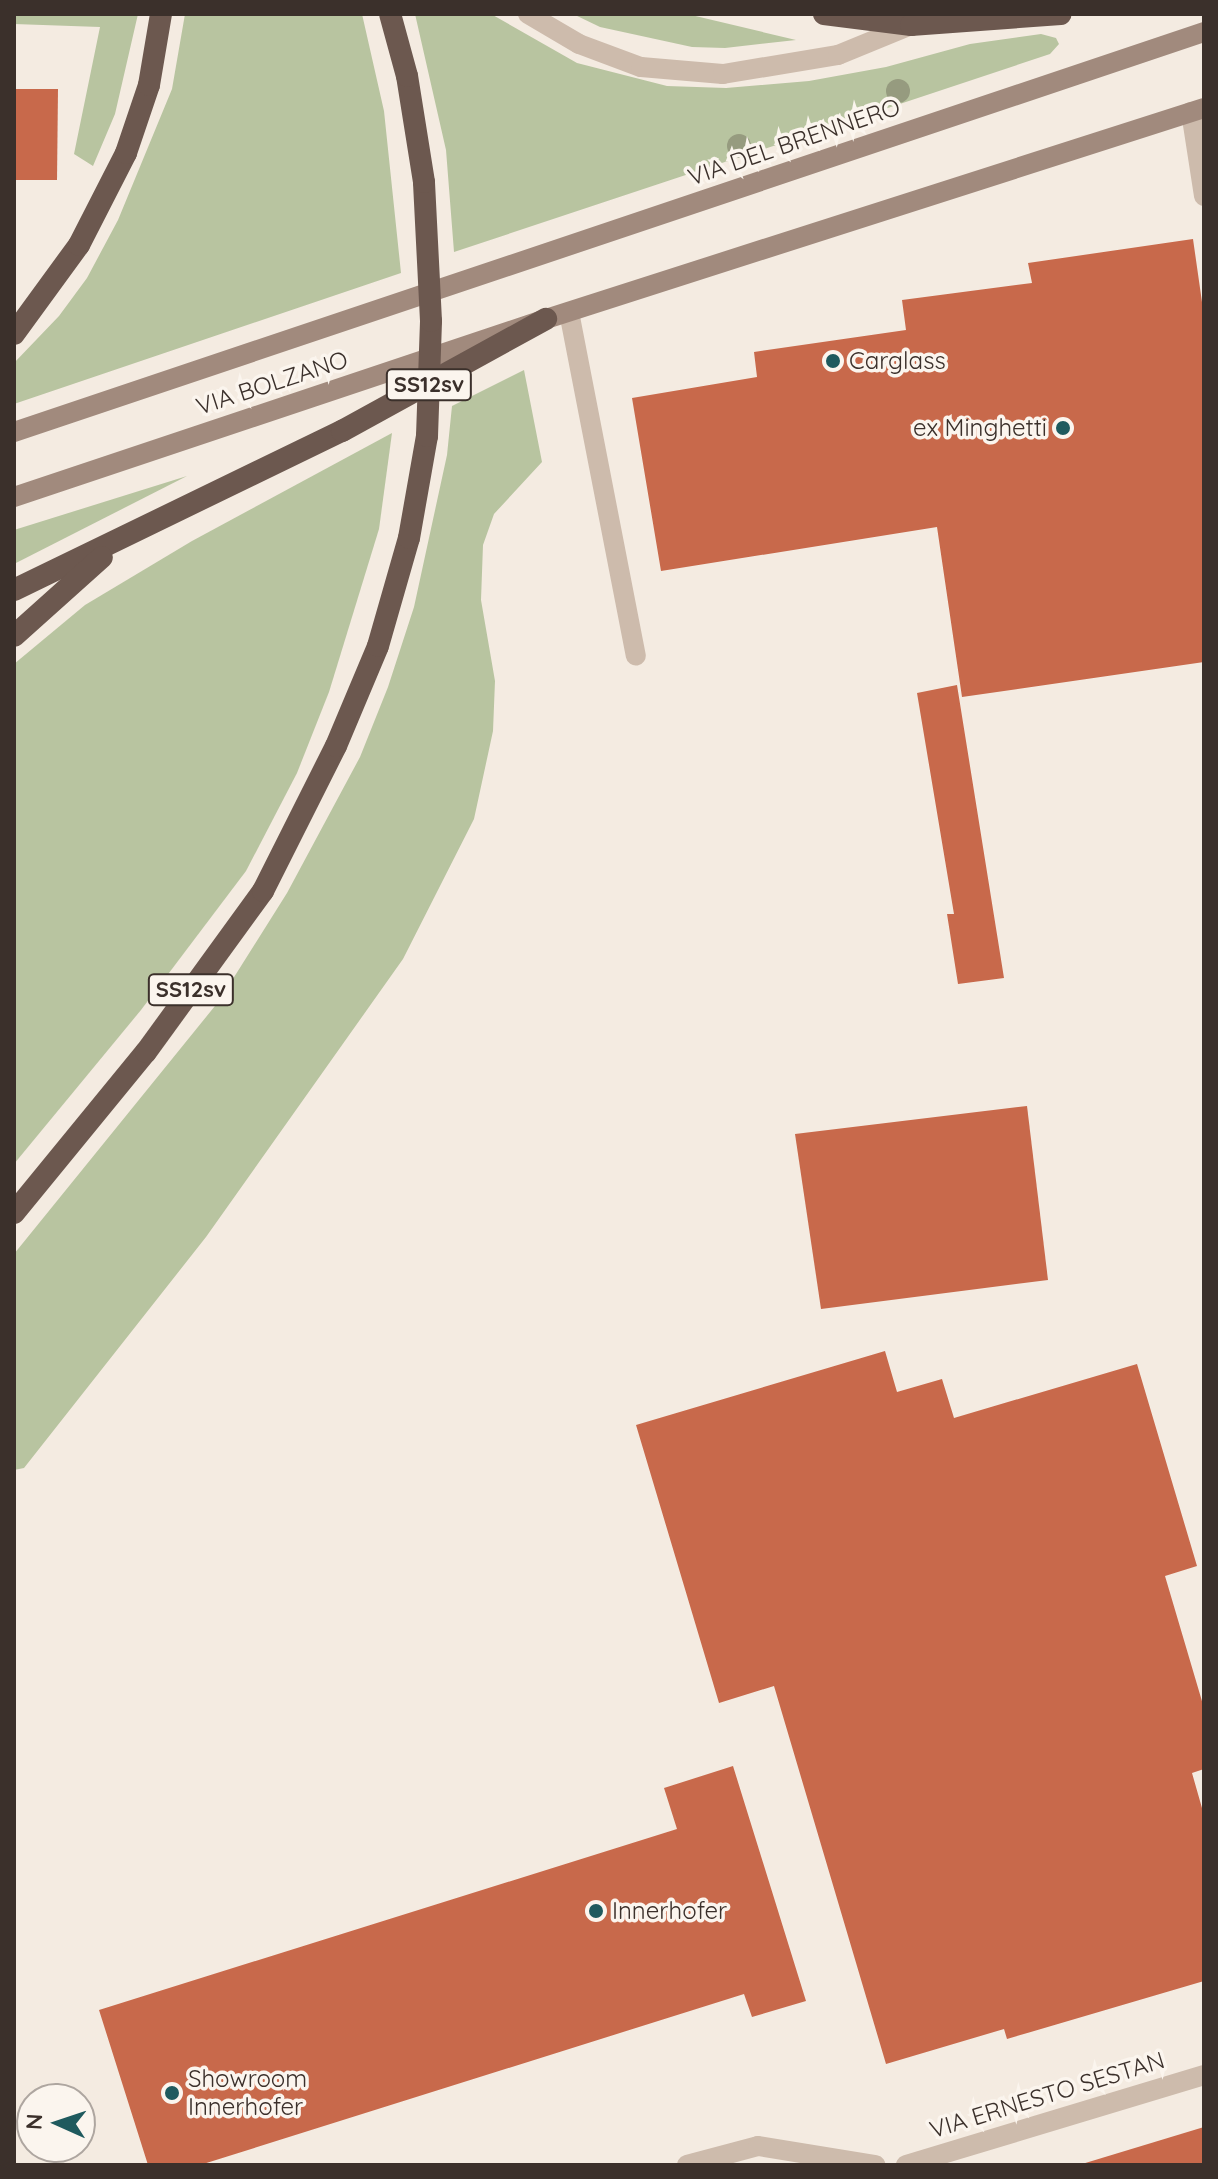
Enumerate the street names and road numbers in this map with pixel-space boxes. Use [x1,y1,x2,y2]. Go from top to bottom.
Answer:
street label: VIA DEL BRENNERO [684,92,904,192]
street label: VIA BOLZANO [193,345,351,421]
road number: SS12sv [385,367,473,403]
road number: SS12sv [147,972,235,1008]
street label: VIA ERNESTO SESTAN [926,2046,1168,2144]

